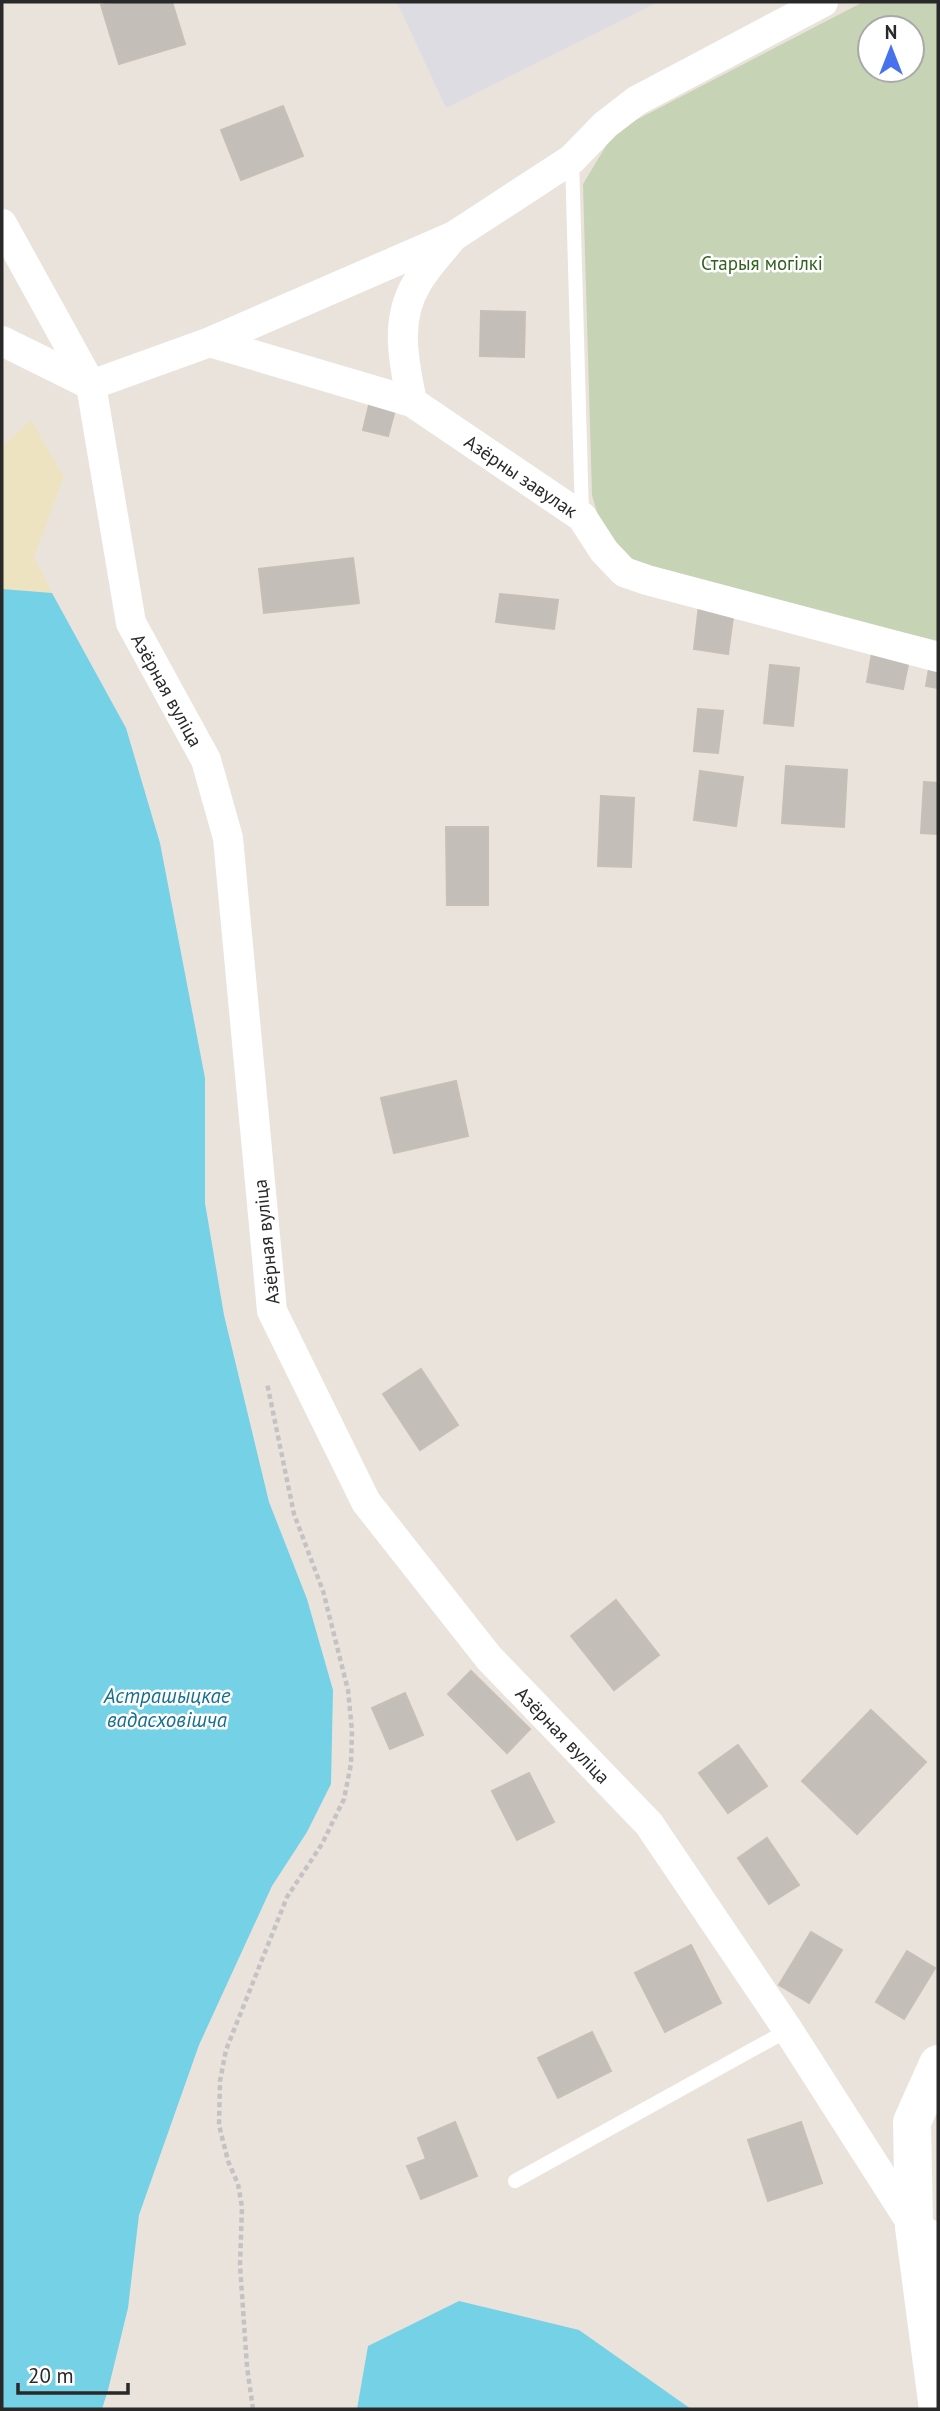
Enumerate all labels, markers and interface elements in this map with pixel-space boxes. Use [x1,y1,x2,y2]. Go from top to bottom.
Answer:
north arrow [856,14,926,84]
text: N [885,20,897,44]
park label: Старыя могілкі [701,251,823,275]
street label: Азёрны завулак [460,429,582,523]
street label: Азёрная вуліца [126,629,208,751]
street label: Азёрная вуліца [247,1178,285,1306]
street label: Азёрная вуліца [511,1681,615,1789]
water label: Астрашыцкае вадасховішча [103,1682,231,1733]
scale bar [18,2352,128,2396]
text: 20 m [28,2362,74,2389]

